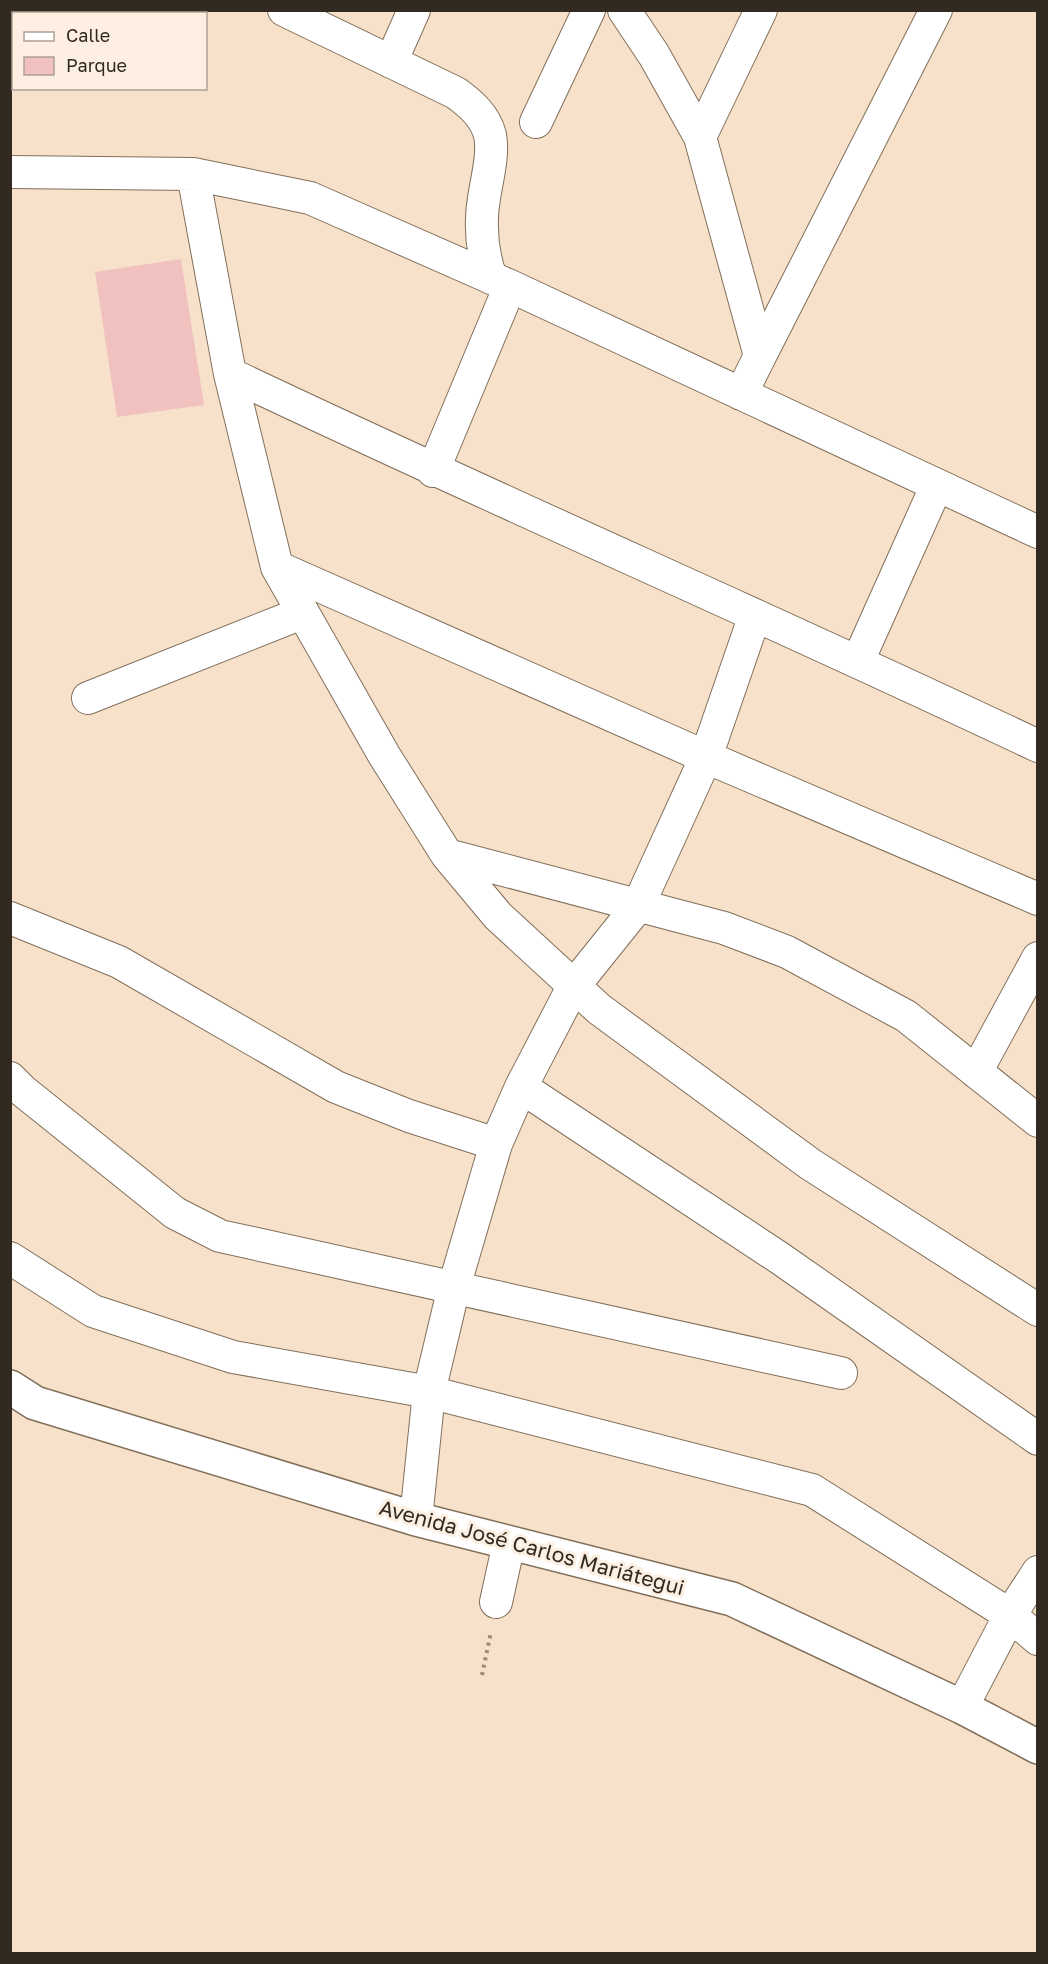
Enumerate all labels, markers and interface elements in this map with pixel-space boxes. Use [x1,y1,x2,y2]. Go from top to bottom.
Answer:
legend [12,12,207,90]
text: Calle [66,24,110,46]
text: Parque [66,54,127,76]
street label: Avenida José Carlos Mariátegui [377,1494,687,1600]

